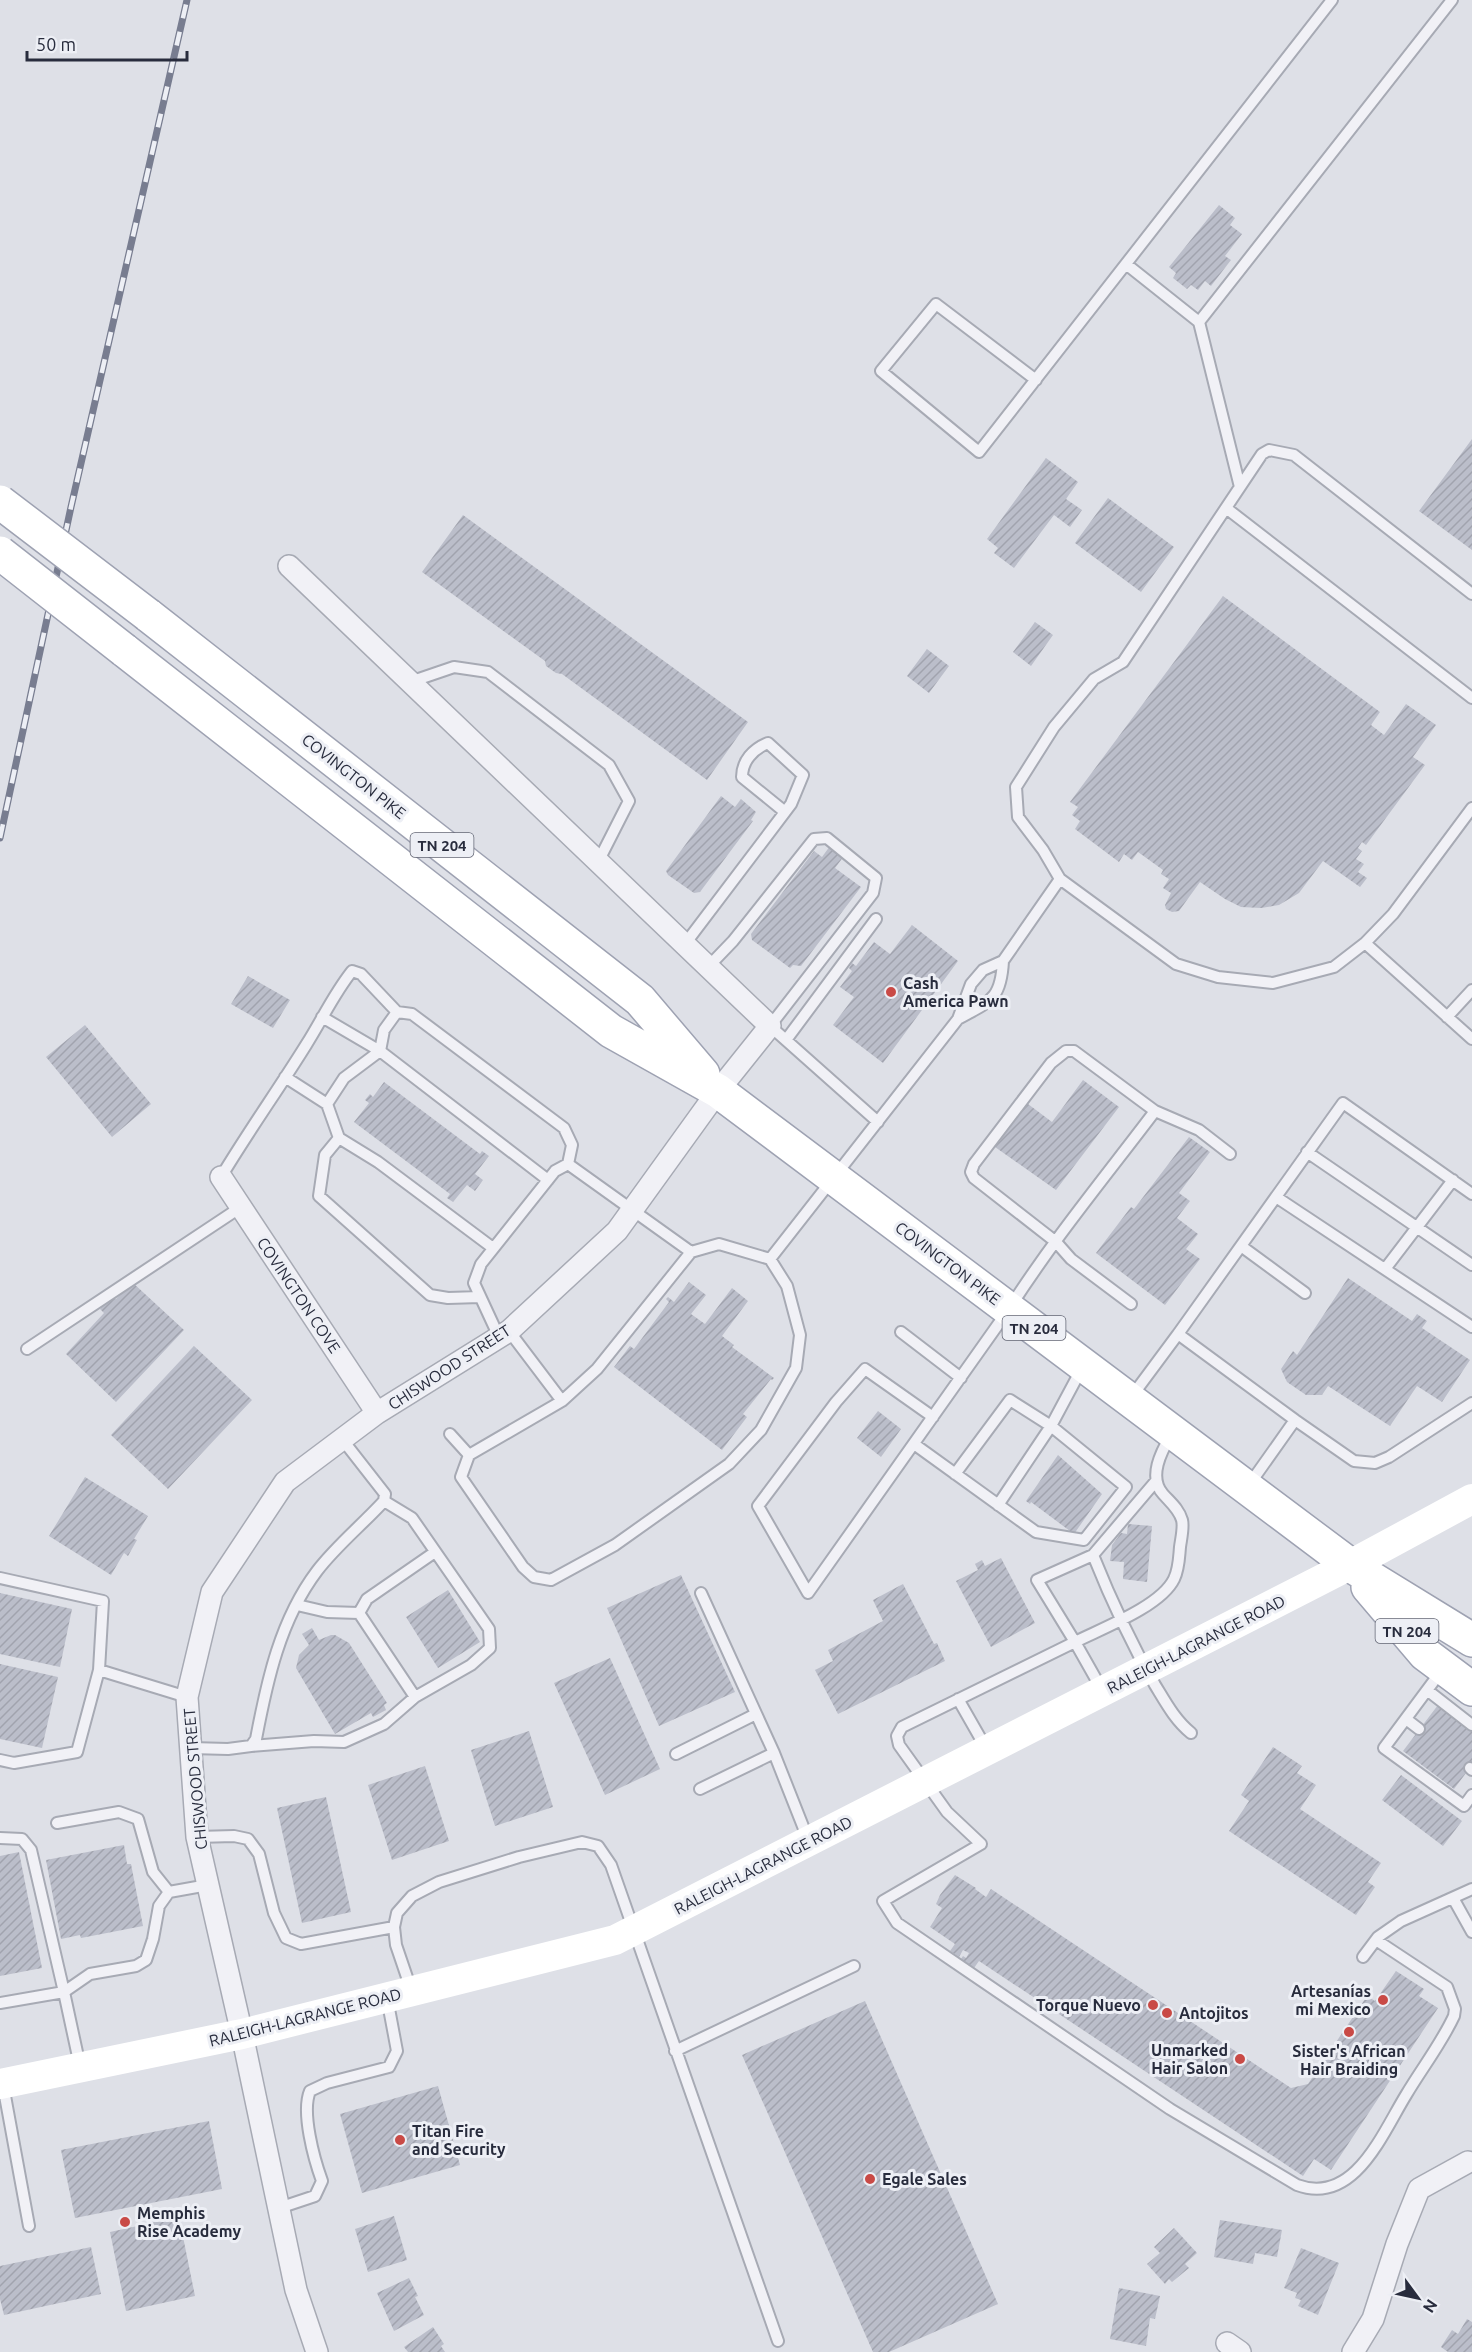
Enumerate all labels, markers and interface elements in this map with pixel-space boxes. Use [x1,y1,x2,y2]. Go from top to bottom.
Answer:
scale bar [27,24,188,62]
text: 50 m [36,34,76,54]
street label: COVINGTON PIKE [299,730,409,822]
road number: TN 204 [410,833,474,857]
place label: Cash America Pawn [903,974,1009,1010]
marker: Cash America Pawn [884,985,898,999]
street label: COVINGTON PIKE [892,1218,1004,1308]
street label: COVINGTON COVE [254,1234,344,1356]
road number: TN 204 [1002,1316,1066,1340]
street label: CHISWOOD STREET [385,1321,514,1413]
street label: RALEIGH-LAGRANGE ROAD [1104,1591,1288,1697]
road number: TN 204 [1376,1619,1438,1643]
street label: CHISWOOD STREET [180,1707,210,1851]
street label: RALEIGH-LAGRANGE ROAD [671,1812,855,1918]
place label: Artesanías mi Mexico [1291,1982,1371,2018]
street label: RALEIGH-LAGRANGE ROAD [207,1984,403,2050]
marker: Artesanías mi Mexico [1376,1993,1390,2007]
place label: Torque Nuevo [1036,1996,1141,2014]
marker: Torque Nuevo [1146,1998,1160,2012]
place label: Antojitos [1179,2004,1249,2022]
marker: Antojitos [1160,2006,1174,2020]
marker: Sister's African Hair Braiding [1342,2025,1356,2039]
place label: Unmarked Hair Salon [1151,2041,1228,2077]
place label: Sister's African Hair Braiding [1292,2042,1406,2078]
marker: Unmarked Hair Salon [1233,2052,1247,2066]
place label: Titan Fire and Security [412,2122,506,2158]
marker: Titan Fire and Security [393,2133,407,2147]
place label: Egale Sales [882,2170,967,2188]
marker: Egale Sales [863,2172,877,2186]
place label: Memphis Rise Academy [137,2204,241,2240]
marker: Memphis Rise Academy [118,2215,132,2229]
north arrow [1388,2268,1448,2328]
text: N [1420,2296,1441,2316]

